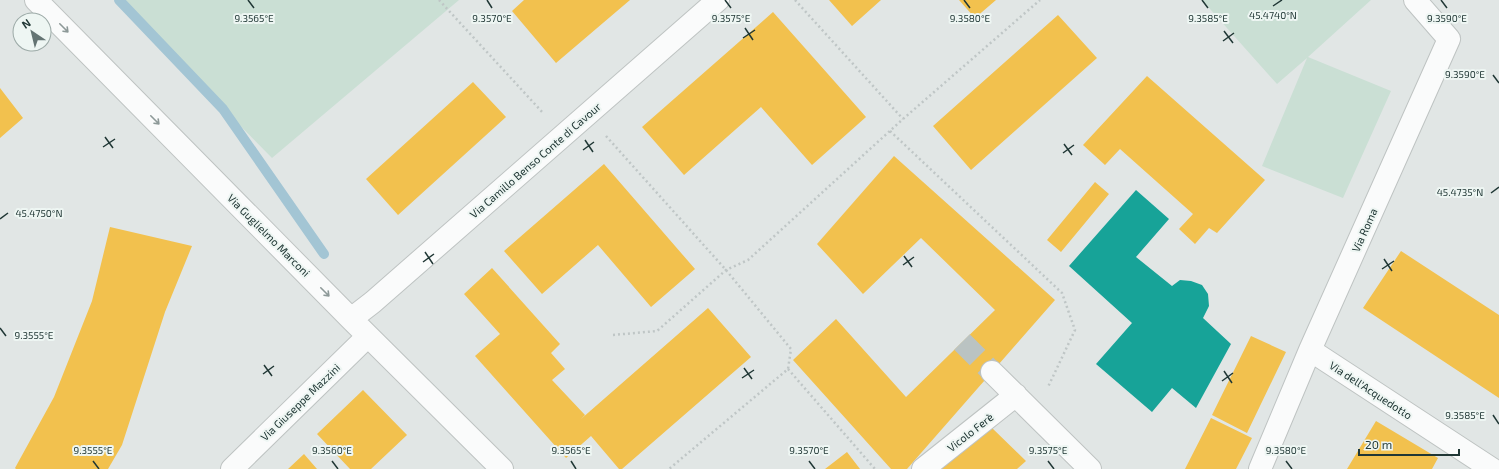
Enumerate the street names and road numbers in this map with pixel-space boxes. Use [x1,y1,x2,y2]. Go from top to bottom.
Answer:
street label: Via Camillo Benso Conte di Cavour [467,99,604,220]
street label: Via Guglielmo Marconi [225,191,313,279]
street label: Via Roma [1349,206,1379,254]
street label: Via dell'Acquedotto [1327,358,1415,422]
street label: Via Giuseppe Mazzini [258,361,342,443]
street label: Vicolo Ferè [944,410,996,454]

